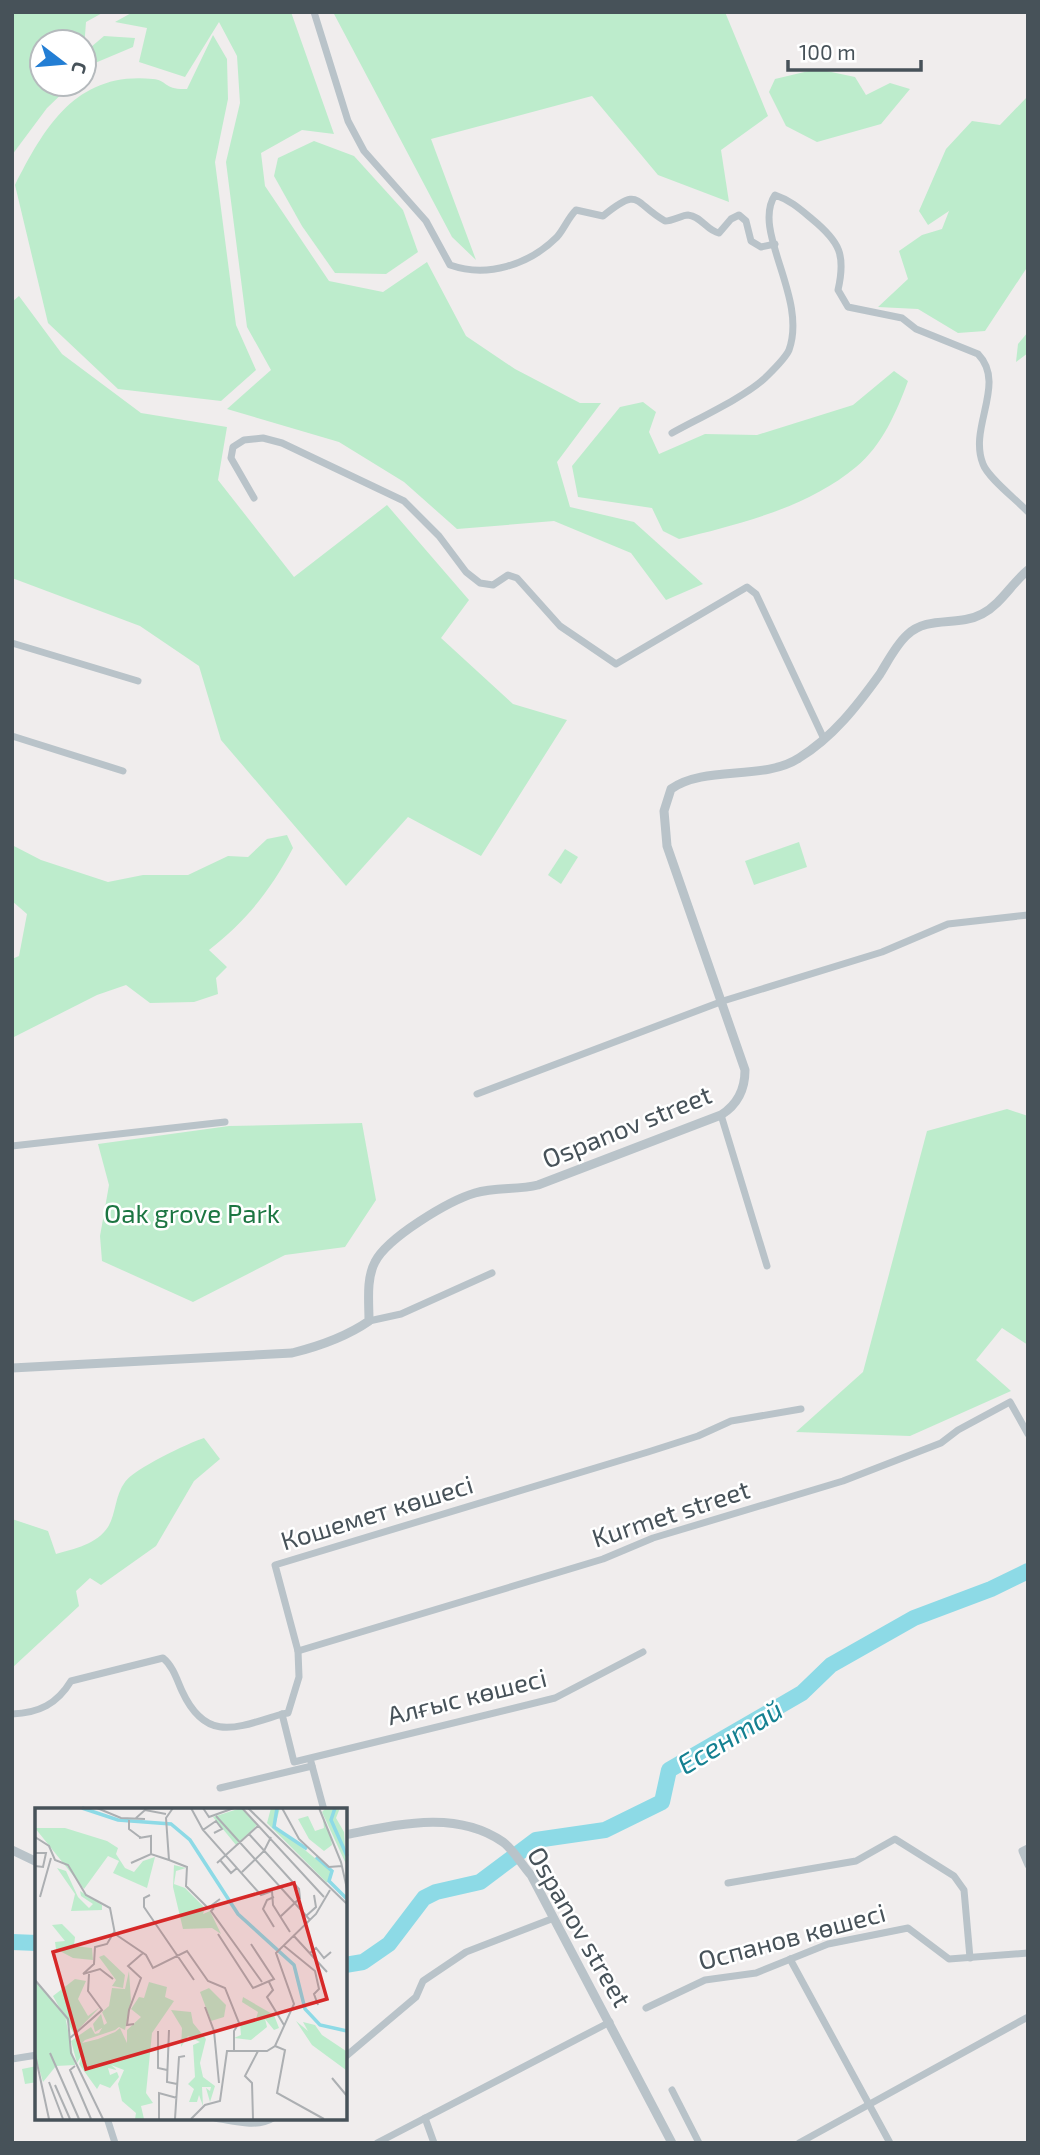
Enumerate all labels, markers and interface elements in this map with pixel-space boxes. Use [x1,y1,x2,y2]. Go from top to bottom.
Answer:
north arrow [28,28,98,98]
scale bar [788,28,921,72]
text: 100 m [799,39,856,64]
text: С [67,59,92,76]
street label: Ospanov street [537,1078,716,1174]
park label: Oak grove Park [104,1197,280,1228]
street label: Кошемет көшесі [277,1468,477,1556]
street label: Kurmet street [588,1472,753,1553]
street label: Алғыс көшесі [384,1661,549,1730]
water label: Есентай [671,1691,788,1781]
inset map [35,1808,346,2120]
street label: Ospanov street [522,1841,639,2012]
street label: Оспанов көшесі [695,1896,889,1975]

